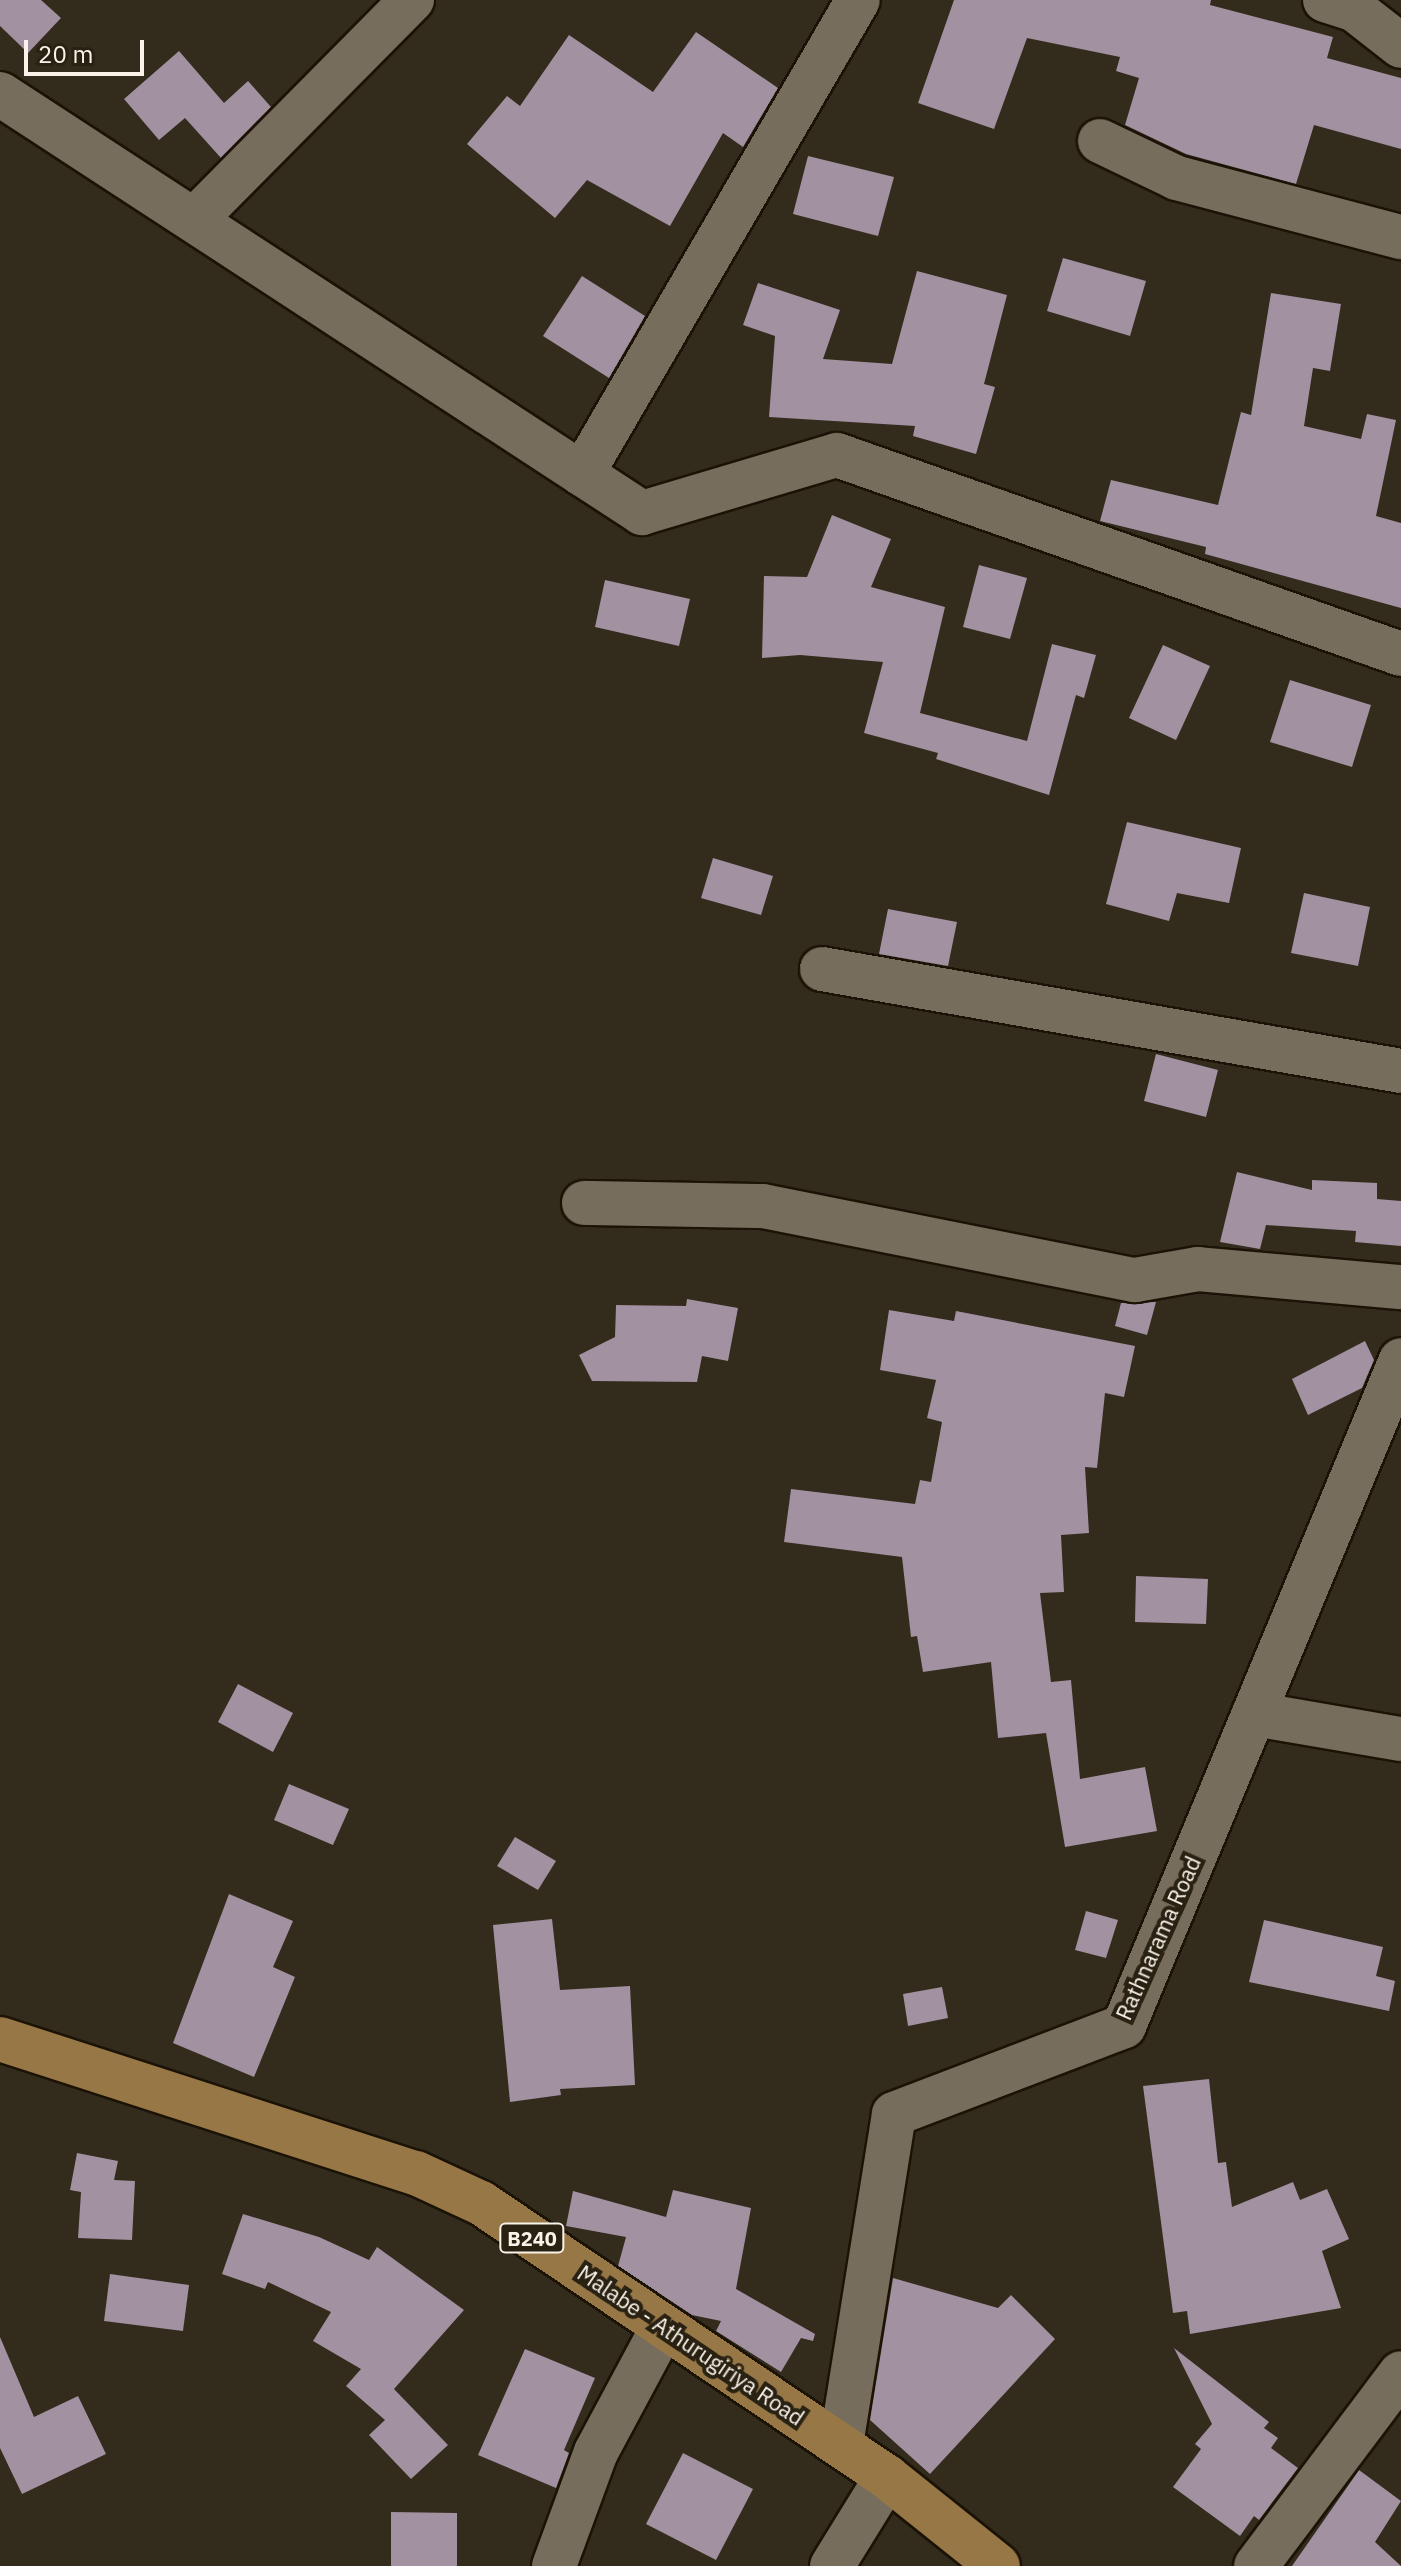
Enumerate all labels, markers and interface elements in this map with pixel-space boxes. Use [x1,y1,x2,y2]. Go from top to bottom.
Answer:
scale bar [28,24,148,74]
text: 20 m [38,38,93,70]
street label: Rathnarama Road [1110,1852,1206,2024]
road number: B240 [498,2222,566,2254]
street label: Malabe - Athurugiriya Road [573,2259,809,2431]

